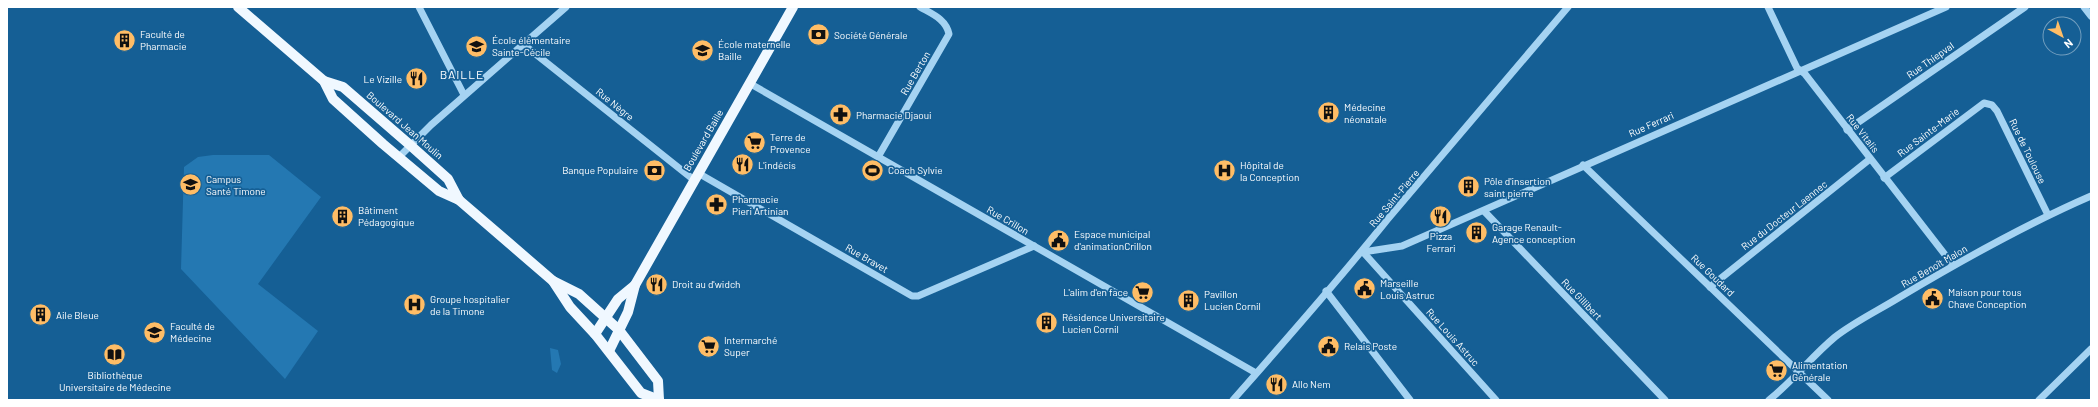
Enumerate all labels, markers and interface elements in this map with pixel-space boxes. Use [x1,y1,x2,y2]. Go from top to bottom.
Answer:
north arrow [2042,16,2082,56]
bank icon: Société Générale [806,22,832,48]
building icon: Faculté de Pharmacie [112,27,138,53]
place label: Faculté de Pharmacie [140,28,187,52]
place label: Société Générale [834,29,908,41]
school or university icon: École élémentaire Sainte-Cécile [464,33,490,59]
place label: École élémentaire Sainte-Cécile [492,34,570,58]
school or university icon: École maternelle Baille [689,37,715,63]
text: N [2062,37,2076,51]
place label: École maternelle Baille [718,38,791,62]
street label: Rue Thiepval [1904,39,1956,81]
street label: Rue Berton [898,49,932,97]
restaurant icon: Le Vizille [404,66,430,92]
district label: BAILLE [440,67,484,81]
place label: Le Vizille [364,73,402,85]
street label: Rue Nègre [594,85,636,123]
street label: Boulevard Jean Moulin [364,89,446,161]
building icon: Médecine néonatale [1315,100,1341,126]
place label: Médecine néonatale [1344,101,1387,125]
pharmacy icon: Pharmacie Djaoui [827,102,853,128]
street label: Rue Sainte-Marie [1895,105,1961,159]
street label: Boulevard Baille [681,107,725,173]
place label: Pharmacie Djaoui [856,109,932,121]
street label: Rue Ferrari [1627,109,1675,139]
street label: Rue Vitalis [1844,111,1882,155]
street label: Rue de Toulouse [2007,117,2049,185]
supermarket icon: Terre de Provence [742,130,768,156]
place label: Terre de Provence [770,131,811,155]
restaurant icon: L'indécis [729,152,755,178]
bank icon: Banque Populaire [641,157,667,183]
sports icon: Coach Sylvie [860,157,886,183]
hospital icon: Hôpital de la Conception [1211,158,1237,184]
place label: L'indécis [758,159,796,171]
place label: Hôpital de la Conception [1240,159,1299,183]
place label: Banque Populaire [562,164,638,176]
place label: Coach Sylvie [888,164,943,176]
street label: Rue Saint-Pierre [1366,167,1422,229]
school or university icon: Campus Santé Timone [177,172,203,198]
place label: Campus Santé Timone [206,173,266,197]
building icon: Pôle d'insertion saint pierre [1456,174,1482,200]
place label: Pôle d'insertion saint pierre [1484,175,1550,199]
street label: Rue du Docteur Laennec [1739,178,1829,252]
pharmacy icon: Pharmacie Pieri Artinian [704,192,730,218]
place label: Pharmacie Pieri Artinian [732,193,788,217]
building icon: Bâtiment Pédagogique [330,203,356,229]
street label: Rue Crillon [985,203,1031,237]
restaurant icon: Pizza Ferrari [1428,203,1454,229]
place label: Bâtiment Pédagogique [358,204,415,228]
building icon: Garage Renault- Agence conception [1464,220,1490,246]
place label: Garage Renault- Agence conception [1492,221,1575,245]
public building icon: Espace municipal d'animationCrillon [1046,227,1072,253]
place label: Espace municipal d'animationCrillon [1074,228,1152,252]
place label: Pizza Ferrari [1426,230,1456,254]
street label: Rue Bravet [844,241,891,275]
street label: Rue Benoît Malon [1899,242,1969,290]
street label: Rue Goudard [1689,251,1737,299]
restaurant icon: Droit au d'widch [644,271,670,297]
public building icon: Marseille Louis Astruc [1351,276,1377,302]
street label: Rue Gillibert [1559,276,1605,322]
place label: Marseille Louis Astruc [1380,277,1435,301]
place label: Droit au d'widch [672,278,740,290]
supermarket icon: L'alim d'en face [1130,279,1156,305]
public building icon: Maison pour tous Chave Conception [1920,285,1946,311]
place label: L'alim d'en face [1063,286,1128,298]
place label: Maison pour tous Chave Conception [1948,286,2026,310]
building icon: Pavillon Lucien Cornil [1176,287,1202,313]
place label: Pavillon Lucien Cornil [1204,288,1261,312]
hospital icon: Groupe hospitalier de la Timone [402,292,428,318]
place label: Groupe hospitalier de la Timone [430,293,510,317]
building icon: Aile Bleue [28,302,54,328]
street label: Rue Louis Astruc [1424,306,1482,368]
place label: Aile Bleue [56,309,99,321]
building icon: Résidence Universitaire Lucien Cornil [1033,310,1059,336]
place label: Résidence Universitaire Lucien Cornil [1062,311,1165,335]
school or university icon: Faculté de Médecine [142,319,168,345]
place label: Faculté de Médecine [170,320,215,344]
supermarket icon: Intermarché Super [696,333,722,359]
public building icon: Relais Poste [1316,333,1342,359]
place label: Intermarché Super [724,334,777,358]
place label: Relais Poste [1344,340,1397,352]
library icon: Bibliothèque Universitaire de Médecine [102,342,128,368]
supermarket icon: Alimentation Générale [1764,358,1790,384]
place label: Alimentation Générale [1792,359,1848,383]
place label: Bibliothèque Universitaire de Médecine [59,369,171,393]
restaurant icon: Allo Nem [1264,371,1290,397]
place label: Allo Nem [1292,378,1330,390]

